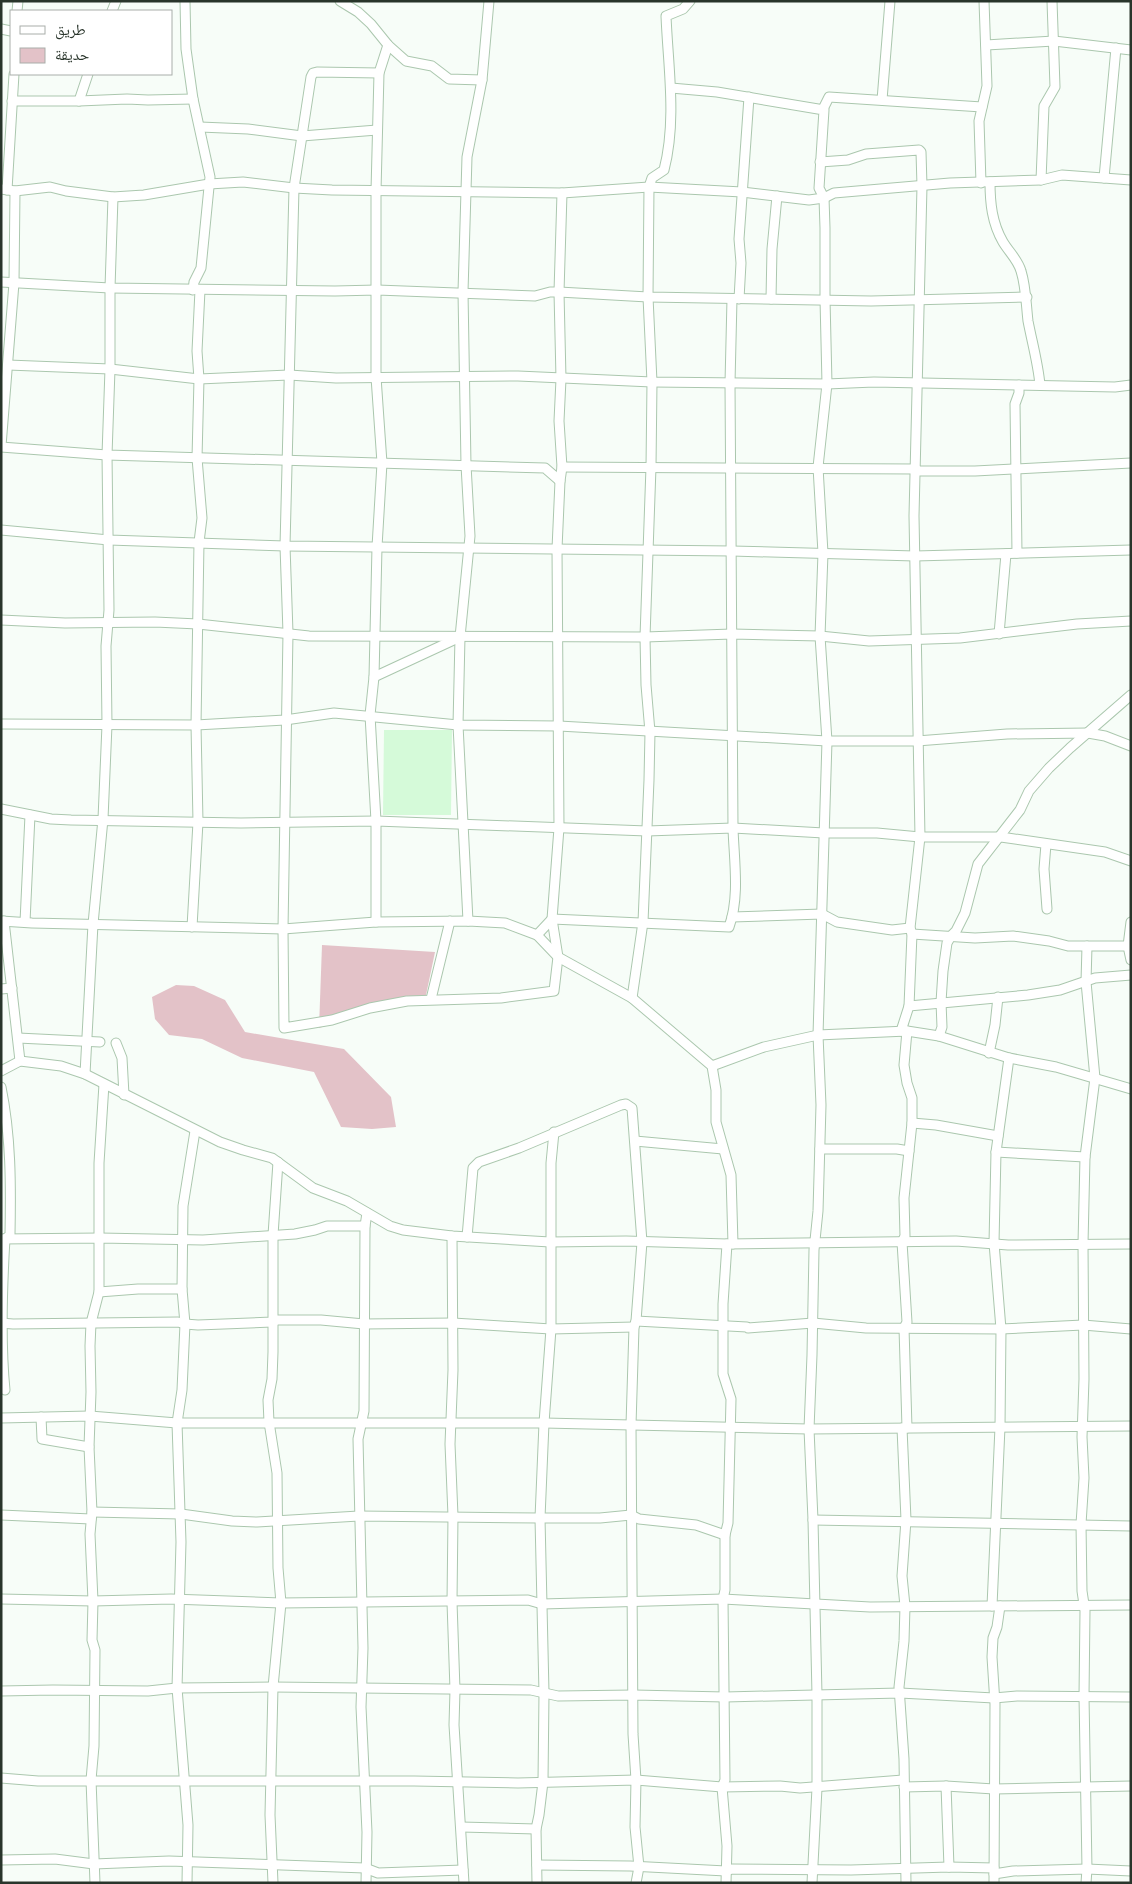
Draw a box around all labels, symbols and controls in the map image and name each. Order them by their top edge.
legend [10,10,172,75]
text: طريق [55,19,86,40]
text: حديقة [55,44,90,64]

